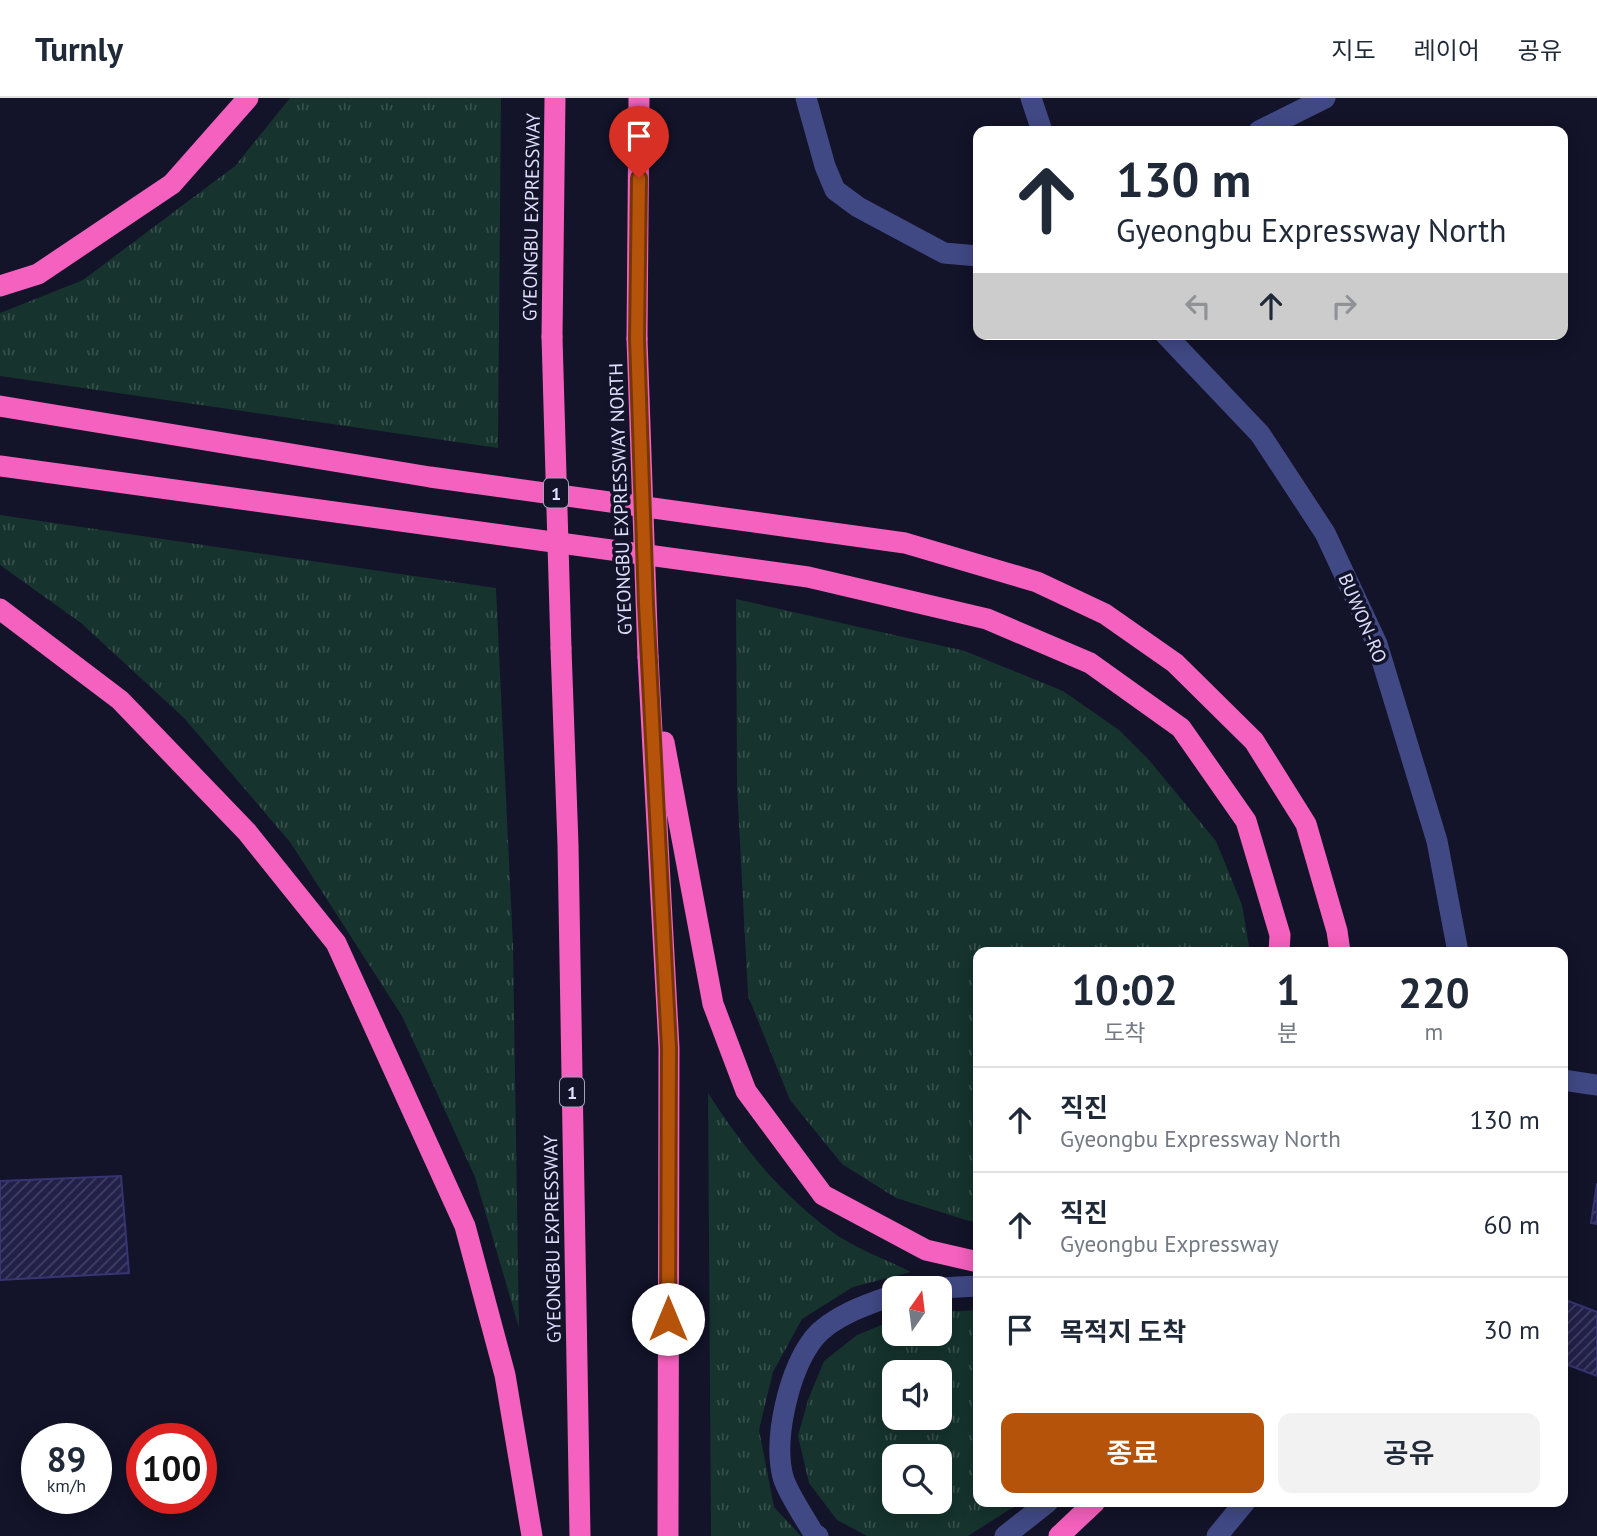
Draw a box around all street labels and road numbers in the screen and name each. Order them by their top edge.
street label: GYEONGBU EXPRESSWAY [517,112,545,321]
street label: GYEONGBU EXPRESSWAY NORTH [603,363,637,635]
road number: 1 [544,478,568,508]
street label: BUWON-RO [1333,570,1393,666]
road number: 1 [560,1077,584,1107]
street label: GYEONGBU EXPRESSWAY [538,1134,566,1343]

